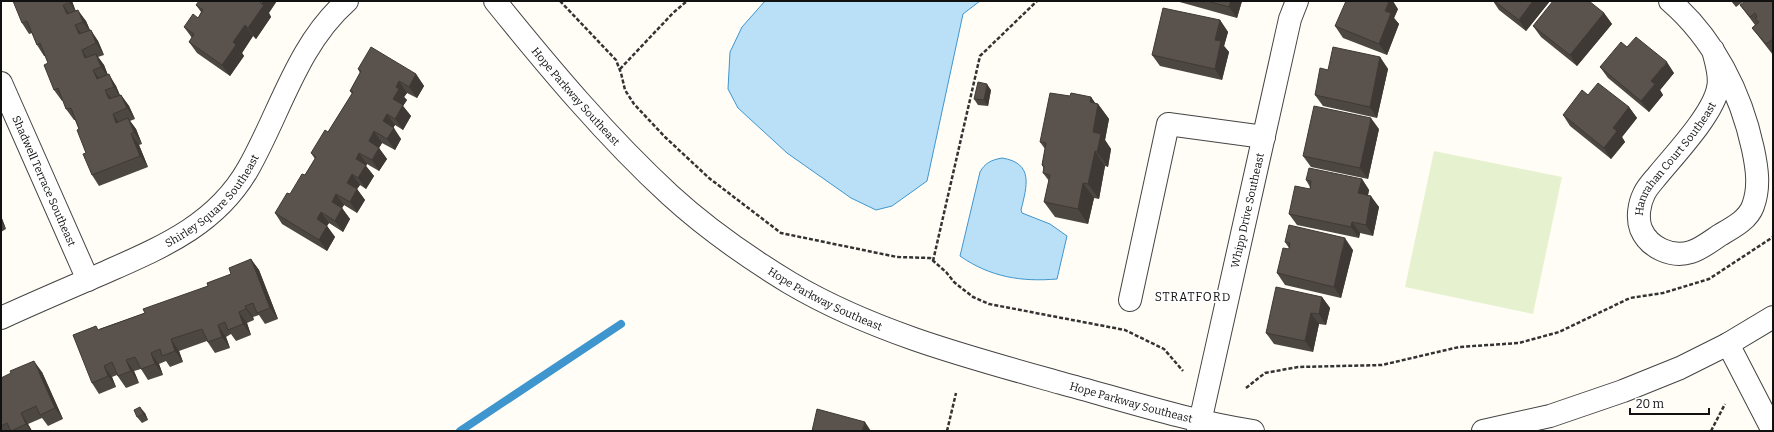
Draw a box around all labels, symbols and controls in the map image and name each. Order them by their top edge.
street label: Hope Parkway Southeast [529,45,623,148]
street label: Hanrahan Court Southeast [1632,100,1719,216]
street label: Shadwell Terrace Southeast [10,114,79,248]
street label: Shirley Square Southeast [163,152,261,250]
street label: Whipp Drive Southeast [1228,152,1266,269]
street label: Hope Parkway Southeast [766,264,884,333]
district label: STRATFORD [1155,290,1231,304]
street label: Hope Parkway Southeast [1068,379,1194,425]
scale bar [1630,390,1709,416]
text: 20 m [1636,397,1665,411]

